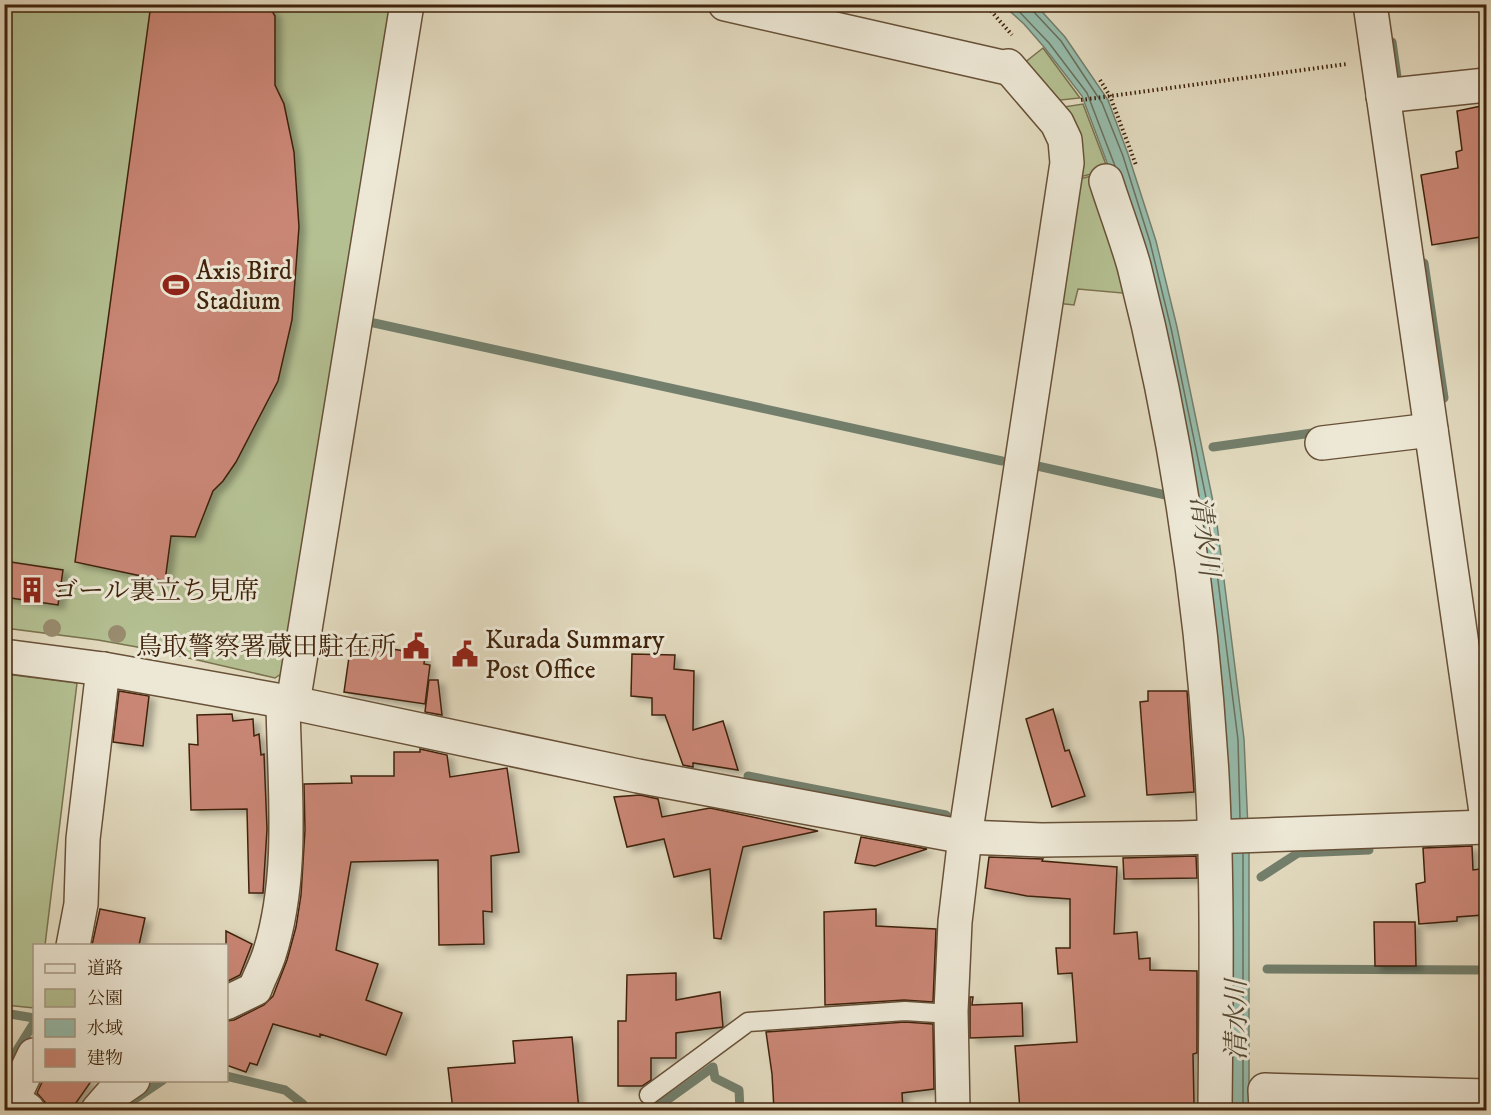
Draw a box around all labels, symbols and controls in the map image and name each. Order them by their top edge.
place label: Axis Bird Stadium [196,255,292,318]
sports icon: Axis Bird Stadium [161,270,191,300]
water label: 清水川 [1182,494,1226,581]
building icon: ゴール裏立ち見席 [17,575,47,605]
place label: ゴール裏立ち見席 [52,575,259,608]
place label: Kurada Summary Post Office [485,624,665,687]
place label: 鳥取警察署蔵田駐在所 [136,631,396,664]
public building icon: 鳥取警察署蔵田駐在所 [401,631,431,661]
public building icon: Kurada Summary Post Office [450,639,480,669]
legend [33,944,228,1082]
text: 道路 [87,958,123,980]
water label: 清水川 [1220,977,1254,1061]
text: 公園 [87,988,123,1010]
text: 水域 [87,1018,123,1040]
text: 建物 [87,1048,123,1070]

